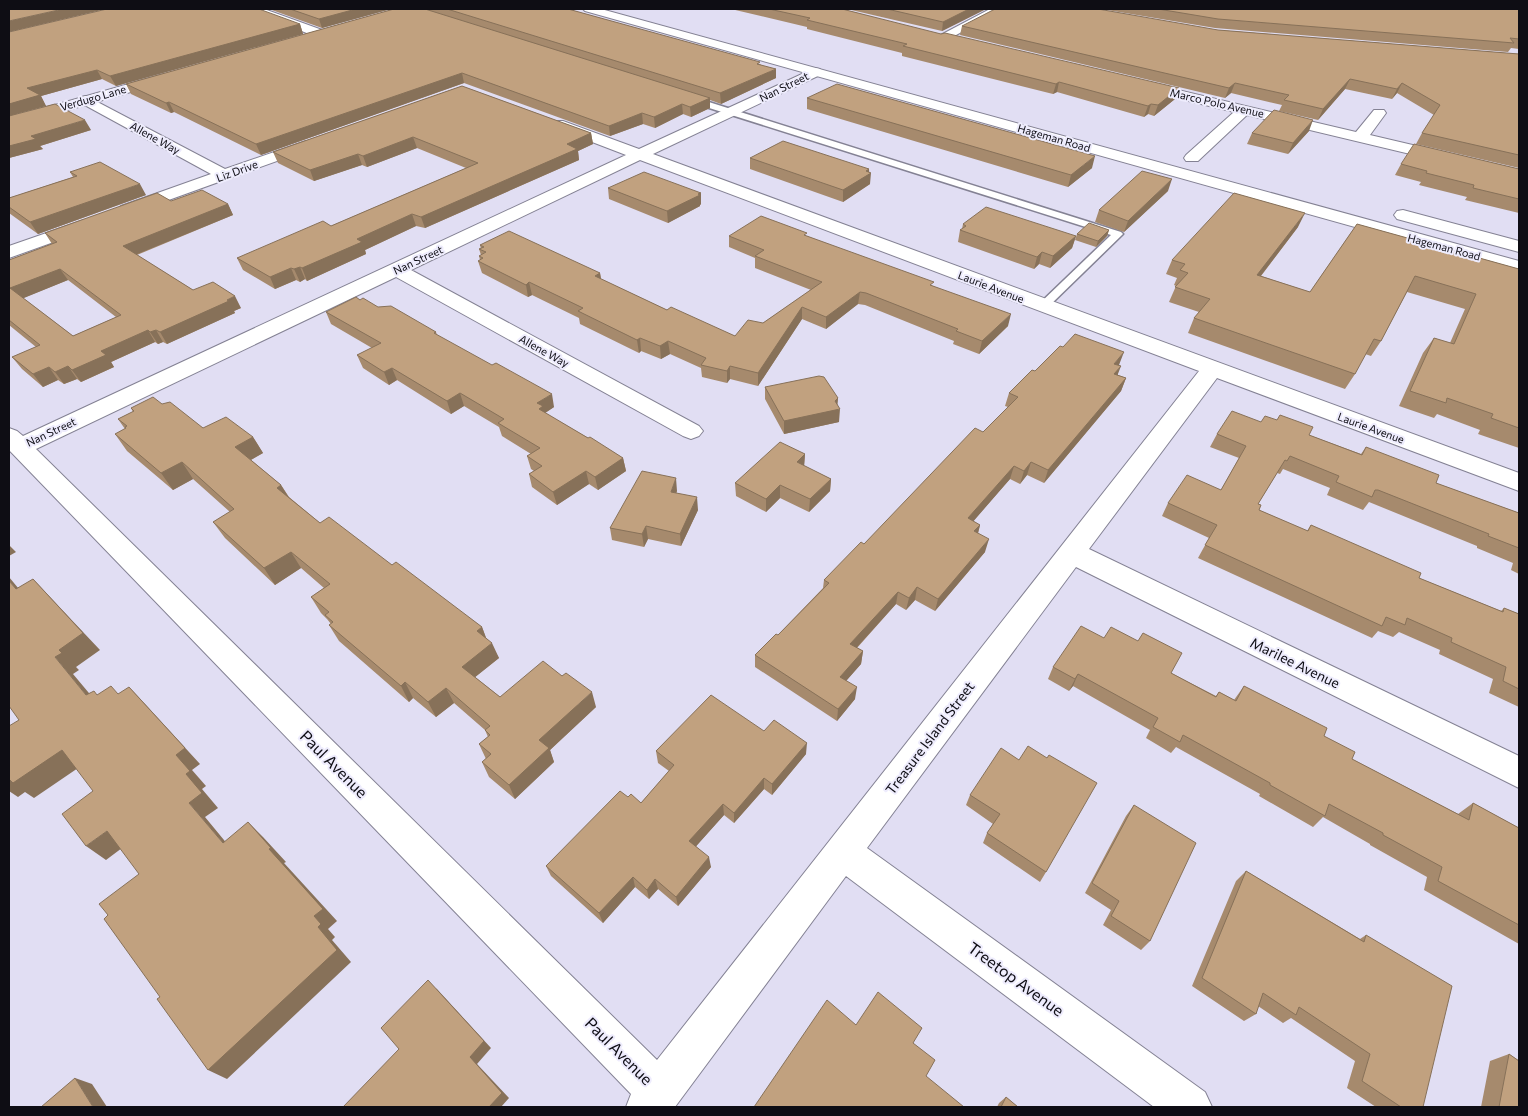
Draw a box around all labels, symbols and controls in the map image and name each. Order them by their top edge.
street label: Nan Street [757,69,811,104]
street label: Verdugo Lane [58,82,128,113]
street label: Marco Polo Avenue [1169,85,1265,120]
street label: Allene Way [128,119,183,157]
street label: Hageman Road [1016,121,1092,154]
street label: Liz Drive [214,157,260,184]
street label: Hageman Road [1406,231,1482,263]
street label: Nan Street [391,242,445,277]
street label: Laurie Avenue [956,268,1026,305]
street label: Allene Way [517,332,572,370]
street label: Laurie Avenue [1336,409,1406,446]
street label: Nan Street [24,414,78,449]
street label: Marilee Avenue [1248,634,1343,692]
street label: Treasure Island Street [882,678,978,798]
street label: Paul Avenue [297,726,372,801]
street label: Treetop Avenue [965,938,1068,1020]
street label: Paul Avenue [582,1013,657,1088]

